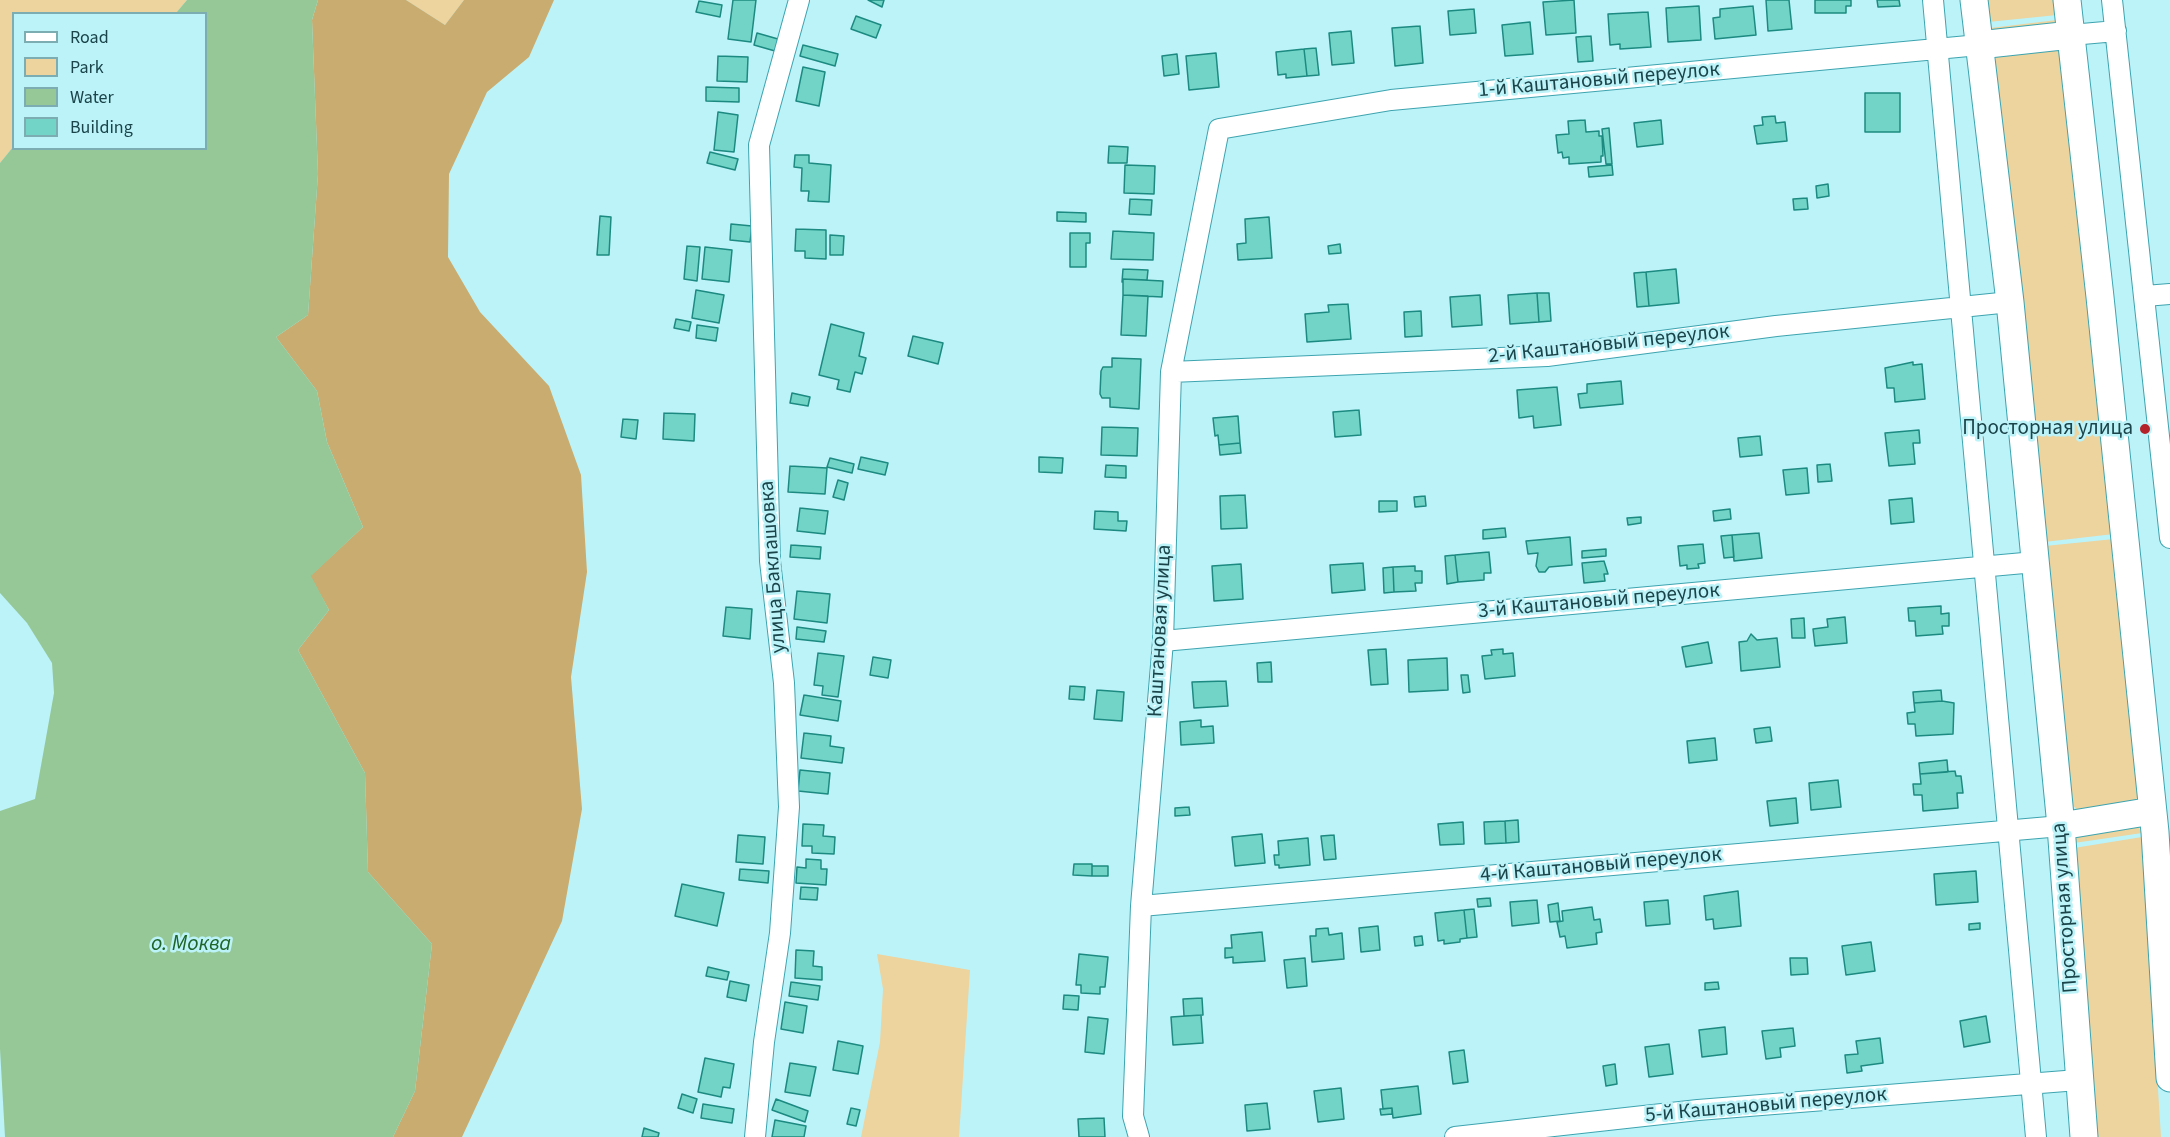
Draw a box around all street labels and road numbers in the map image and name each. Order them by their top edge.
street label: 1-й Каштановый переулок [1477,58,1721,104]
street label: 2-й Каштановый переулок [1487,320,1731,370]
street label: улица Баклашовка [755,480,793,654]
street label: Каштановая улица [1144,544,1178,718]
street label: 3-й Каштановый переулок [1477,579,1721,625]
street label: Просторная улица [2047,822,2085,994]
street label: 4-й Каштановый переулок [1479,843,1723,889]
street label: 5-й Каштановый переулок [1644,1083,1888,1129]

